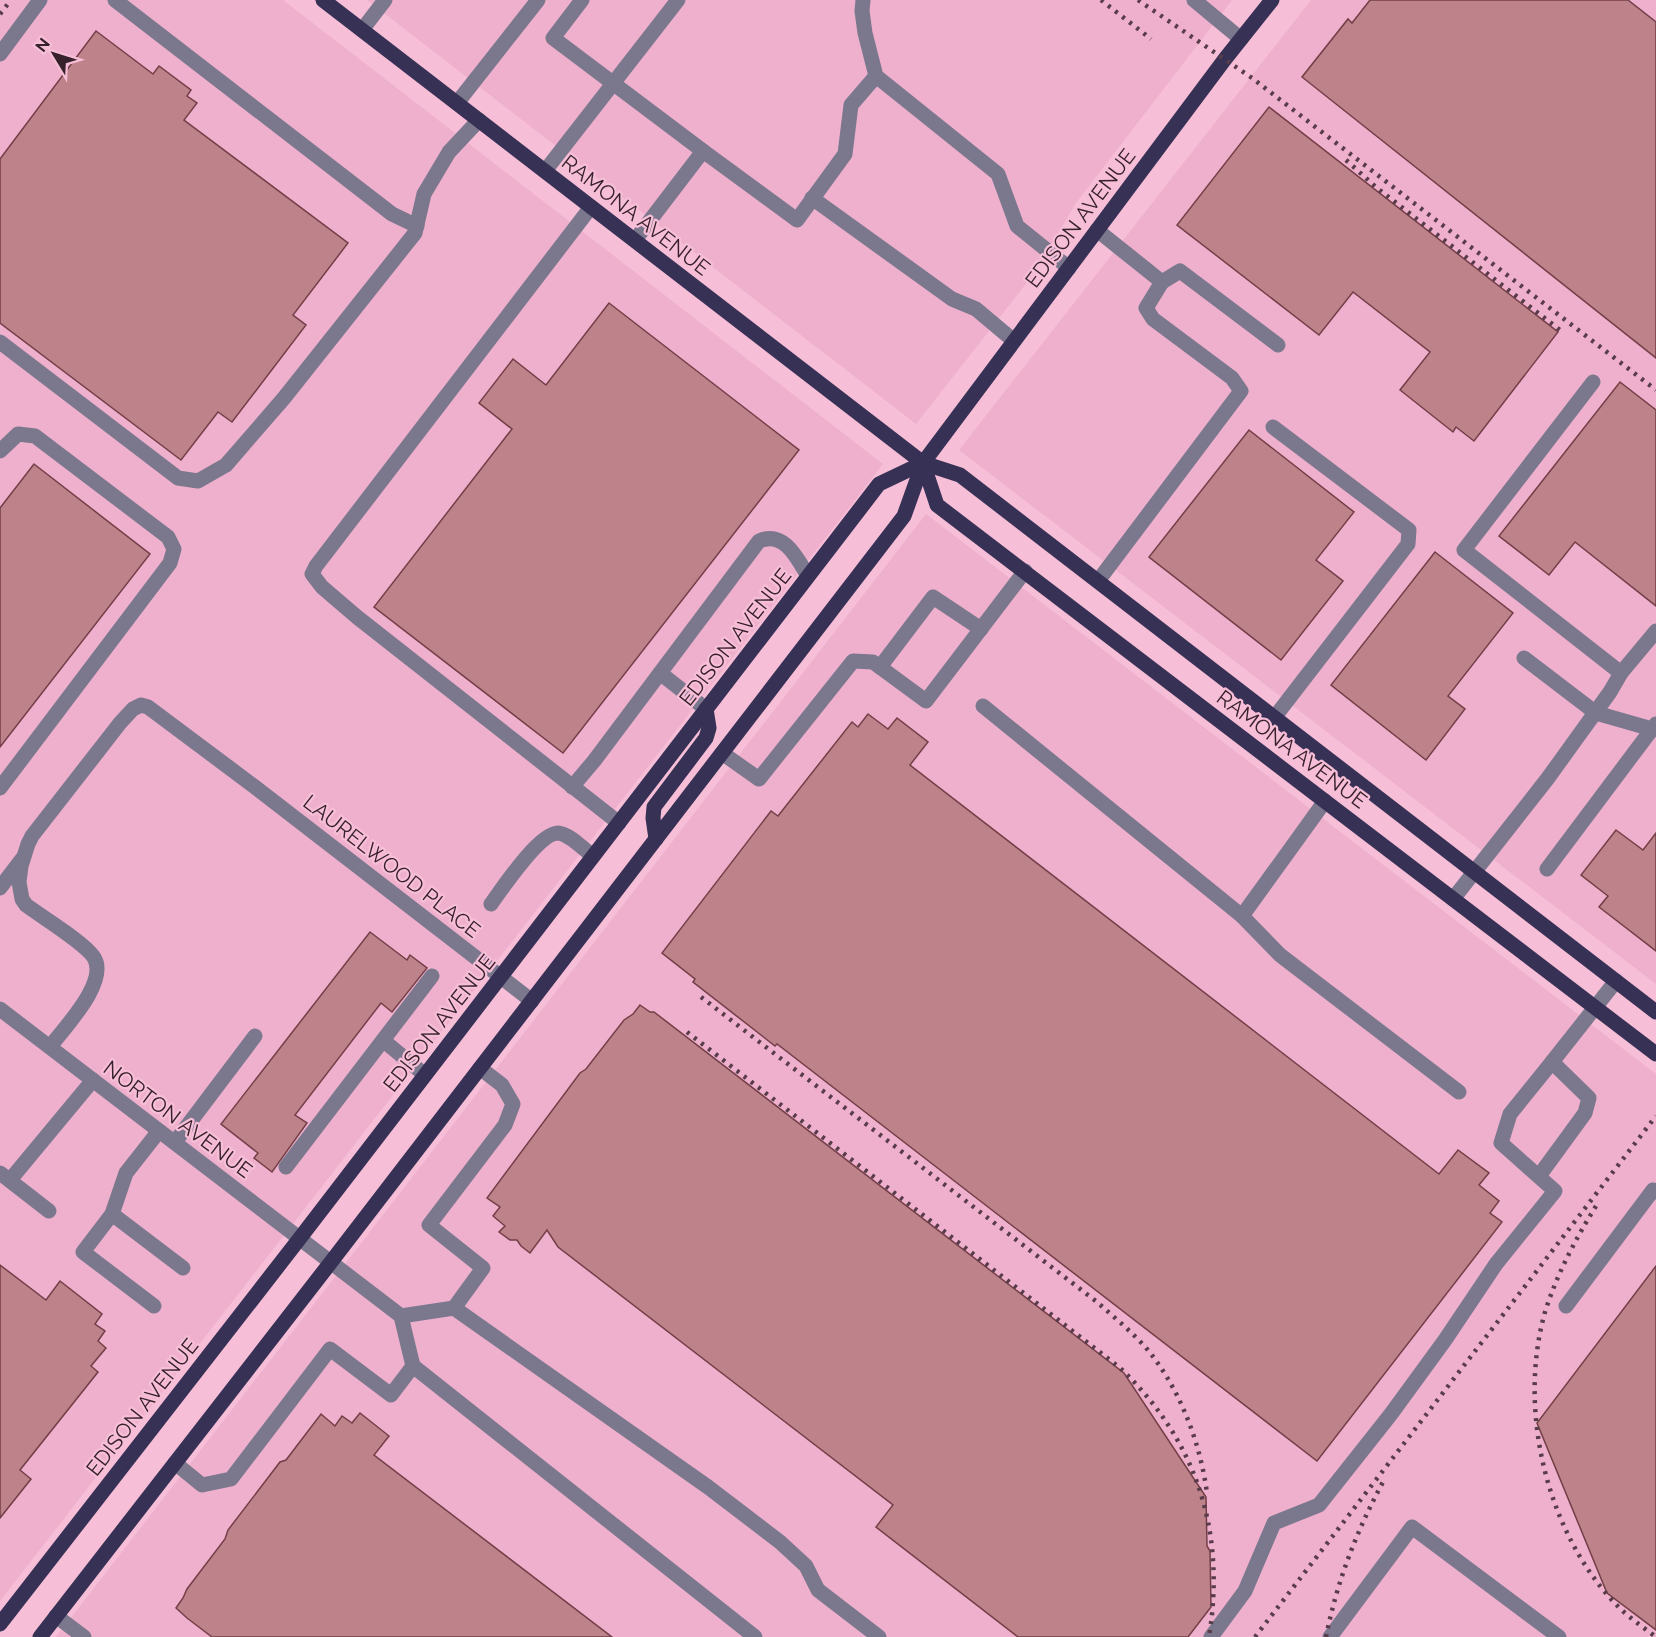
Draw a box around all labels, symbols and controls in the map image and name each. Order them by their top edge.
north arrow [24,24,84,84]
text: N [31,34,54,56]
street label: EDISON AVENUE [1020,144,1140,292]
street label: RAMONA AVENUE [557,149,715,281]
street label: EDISON AVENUE [674,563,796,711]
street label: RAMONA AVENUE [1212,684,1372,814]
street label: LAURELWOOD PLACE [299,789,485,943]
street label: EDISON AVENUE [378,949,500,1097]
street label: NORTON AVENUE [99,1055,257,1183]
street label: EDISON AVENUE [81,1333,203,1481]

